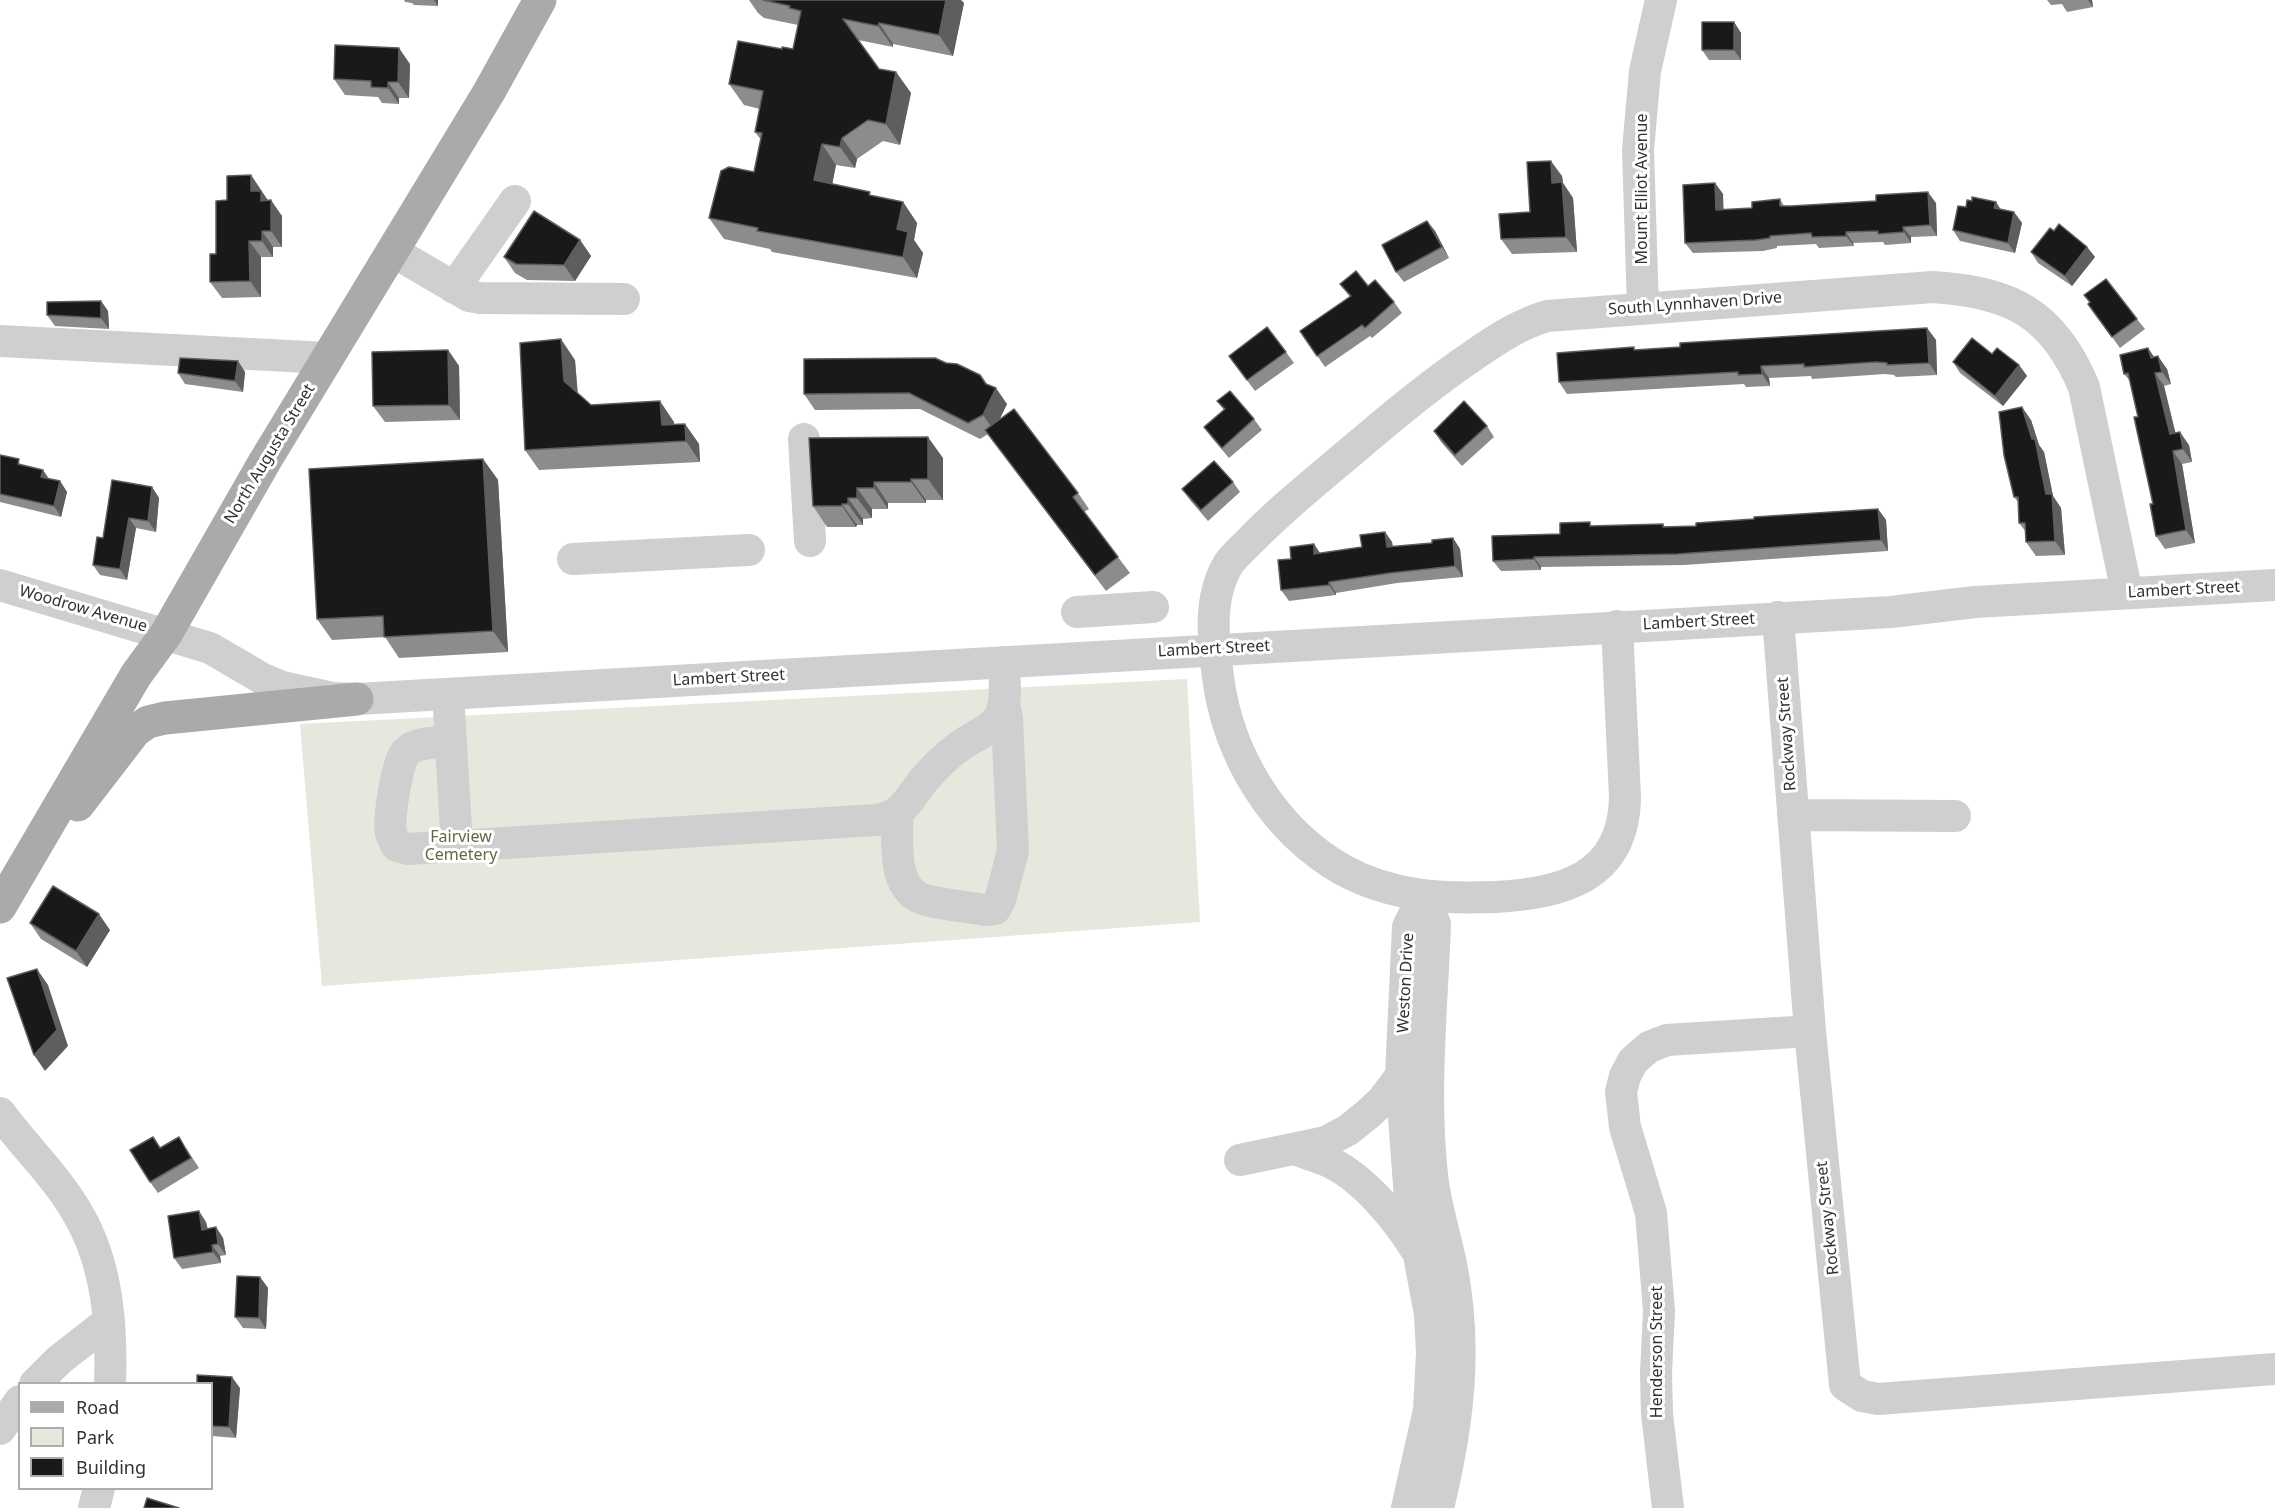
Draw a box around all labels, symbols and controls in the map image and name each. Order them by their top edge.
street label: Mount Elliot Avenue [1632,114,1652,264]
street label: South Lynnhaven Drive [1607,288,1783,320]
street label: North Augusta Street [221,381,319,527]
street label: Lambert Street [2127,577,2241,603]
street label: Woodrow Avenue [17,582,149,636]
street label: Lambert Street [1642,609,1756,635]
street label: Lambert Street [1157,636,1271,662]
street label: Lambert Street [672,665,786,691]
street label: Rockway Street [1773,676,1801,792]
park label: Fairview Cemetery [425,827,497,865]
street label: Weston Drive [1394,932,1418,1034]
street label: Rockway Street [1812,1160,1844,1276]
street label: Henderson Street [1647,1286,1667,1418]
legend [18,1382,213,1490]
text: Road [76,1395,119,1419]
text: Park [76,1425,114,1449]
text: Building [76,1455,146,1479]

